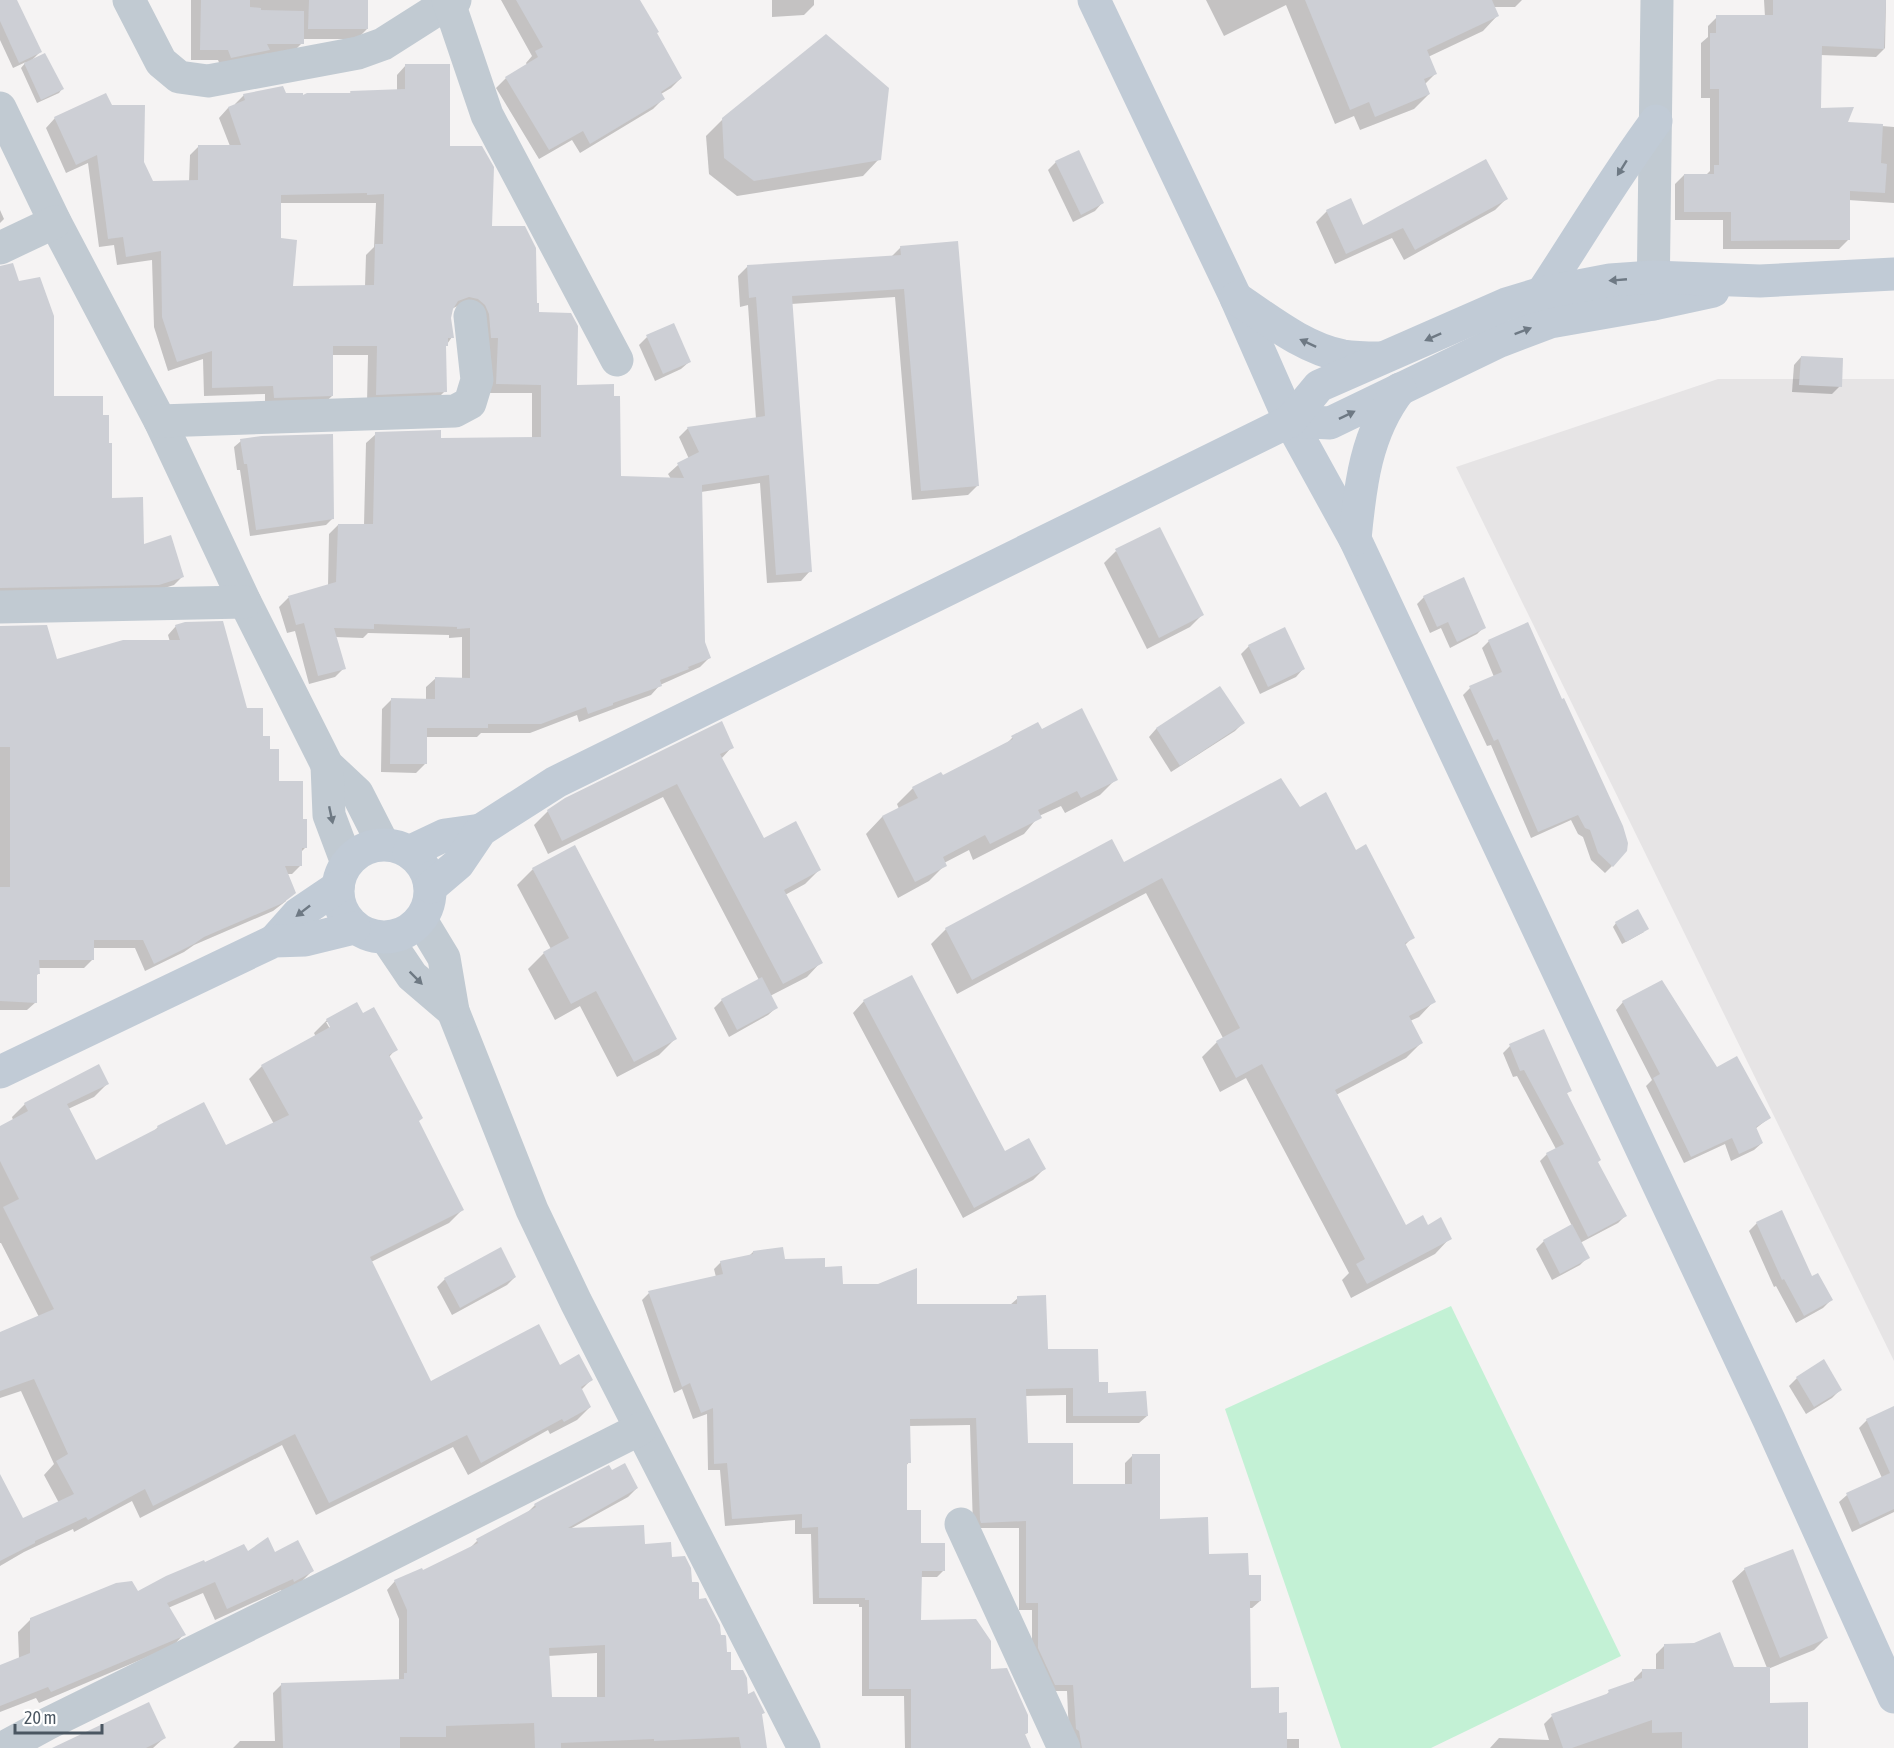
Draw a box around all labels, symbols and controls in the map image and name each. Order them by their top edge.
one-way arrow [1616,160,1627,176]
one-way arrow [1608,275,1627,285]
one-way arrow [1514,326,1532,336]
one-way arrow [1423,332,1441,342]
one-way arrow [1298,338,1316,348]
one-way arrow [1338,410,1355,420]
one-way arrow [327,806,336,825]
one-way arrow [296,905,312,917]
one-way arrow [409,971,423,985]
scale bar [15,1697,102,1735]
text: 20 m [24,1707,56,1728]

